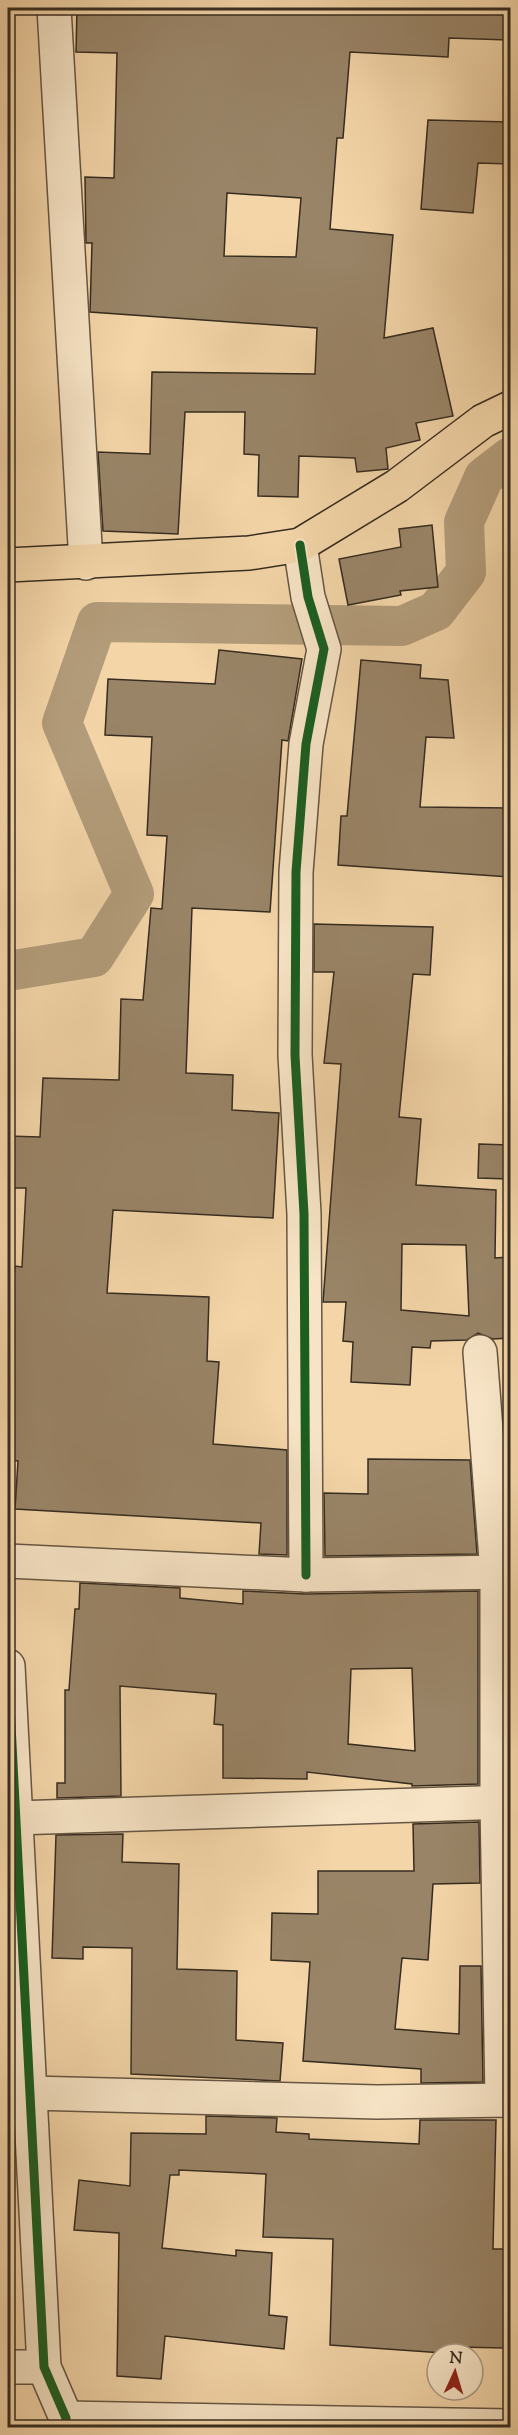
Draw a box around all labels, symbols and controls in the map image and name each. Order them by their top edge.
north arrow [425,2342,485,2402]
text: N [449,2348,463,2371]

